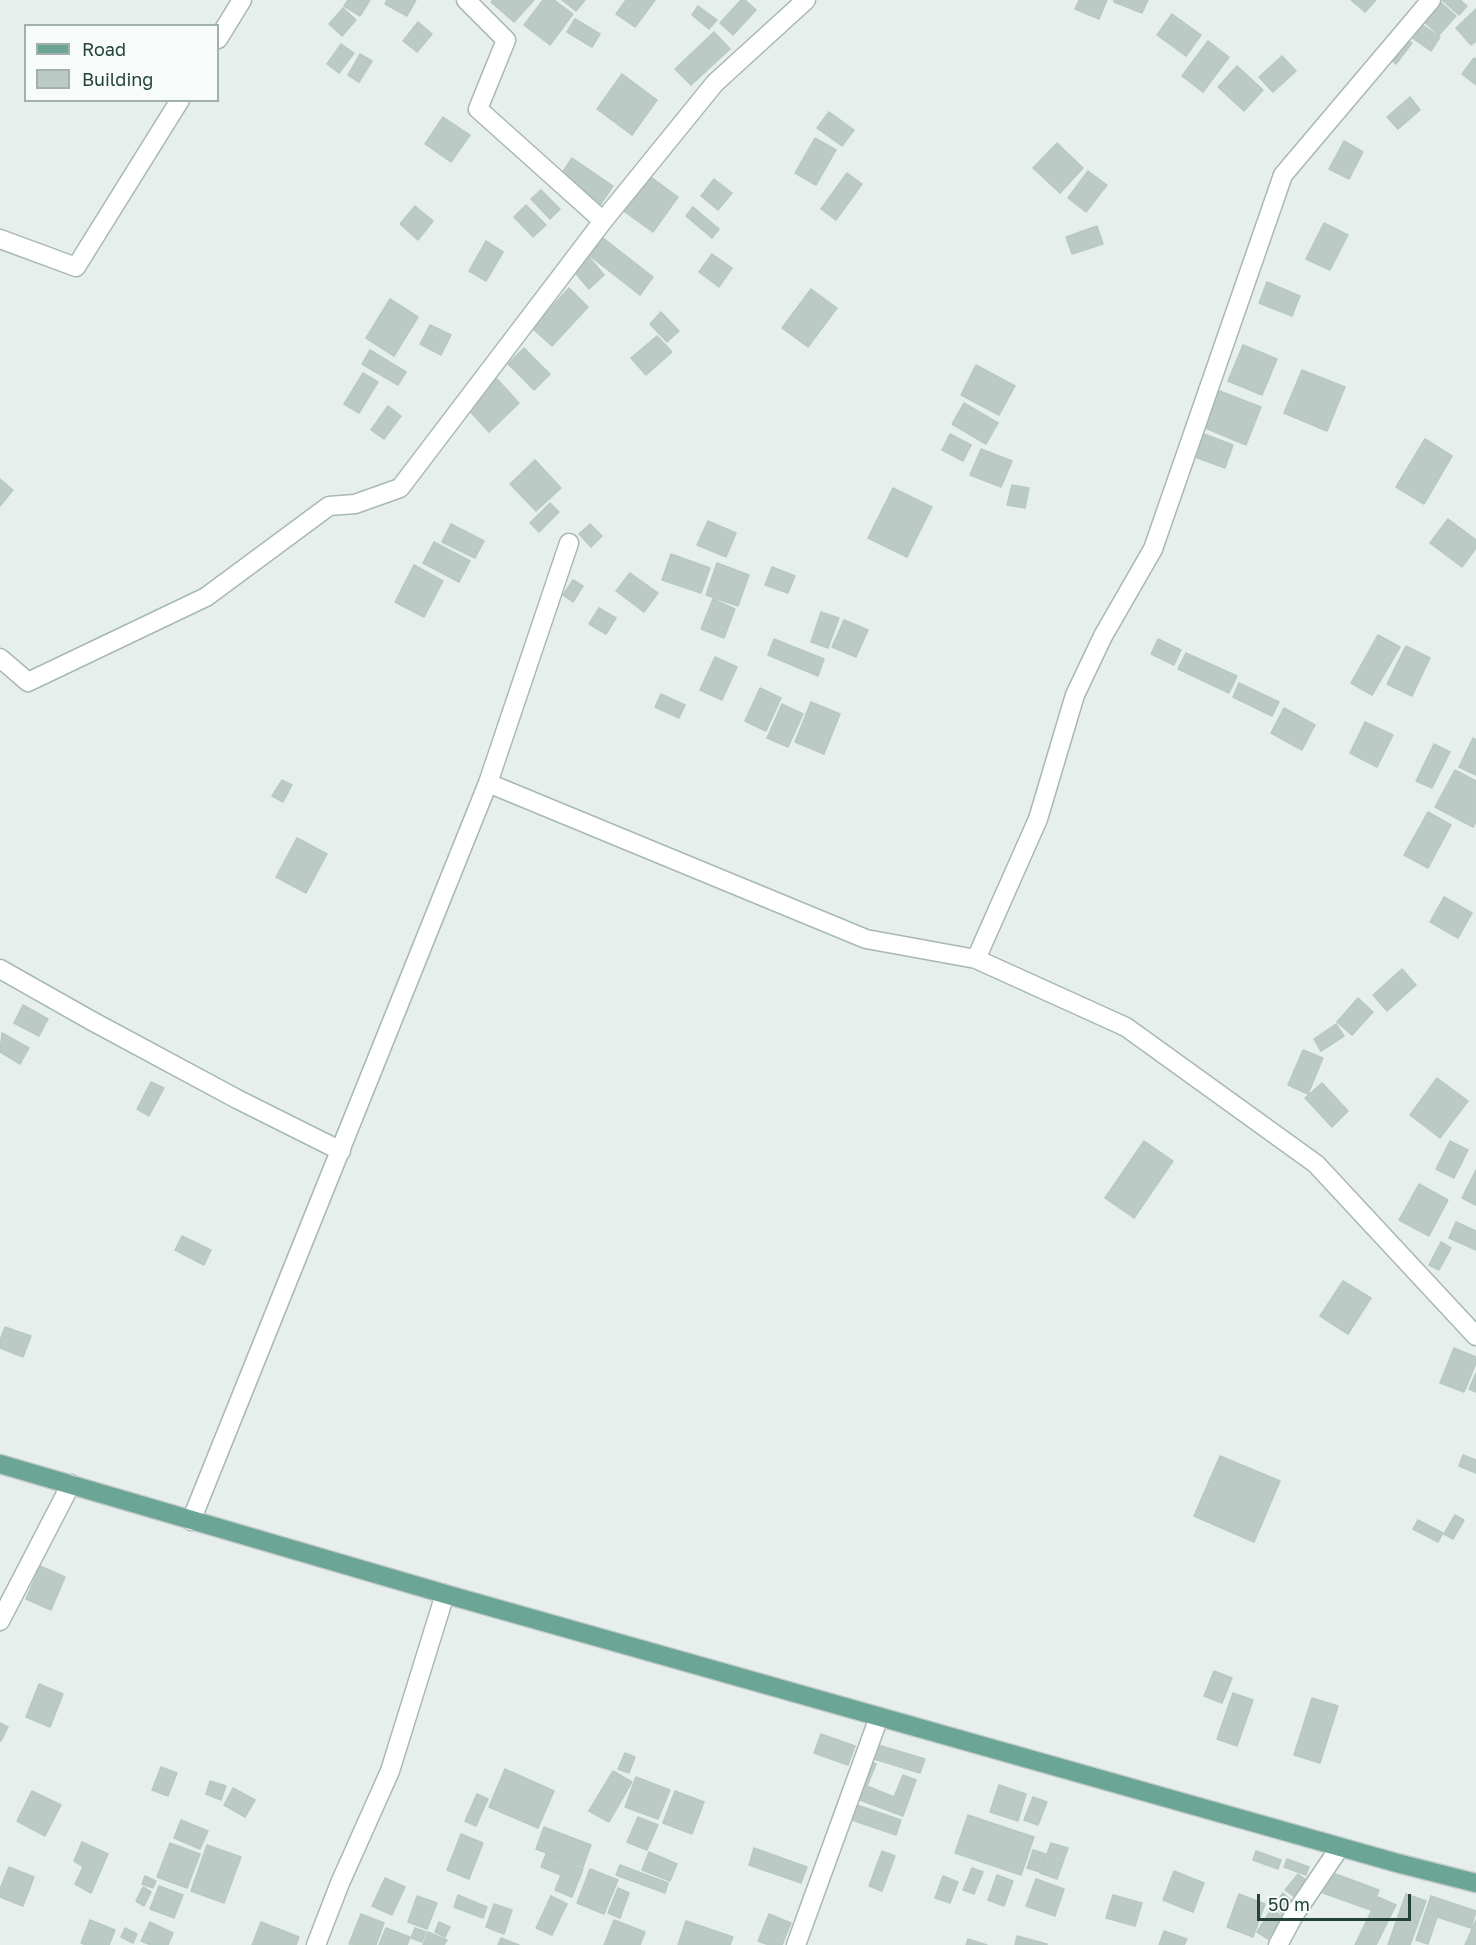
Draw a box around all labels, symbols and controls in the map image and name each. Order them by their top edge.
legend [24,24,219,102]
text: Road [82,38,126,60]
text: Building [82,68,153,90]
scale bar [1260,1882,1414,1920]
text: 50 m [1268,1893,1310,1915]

